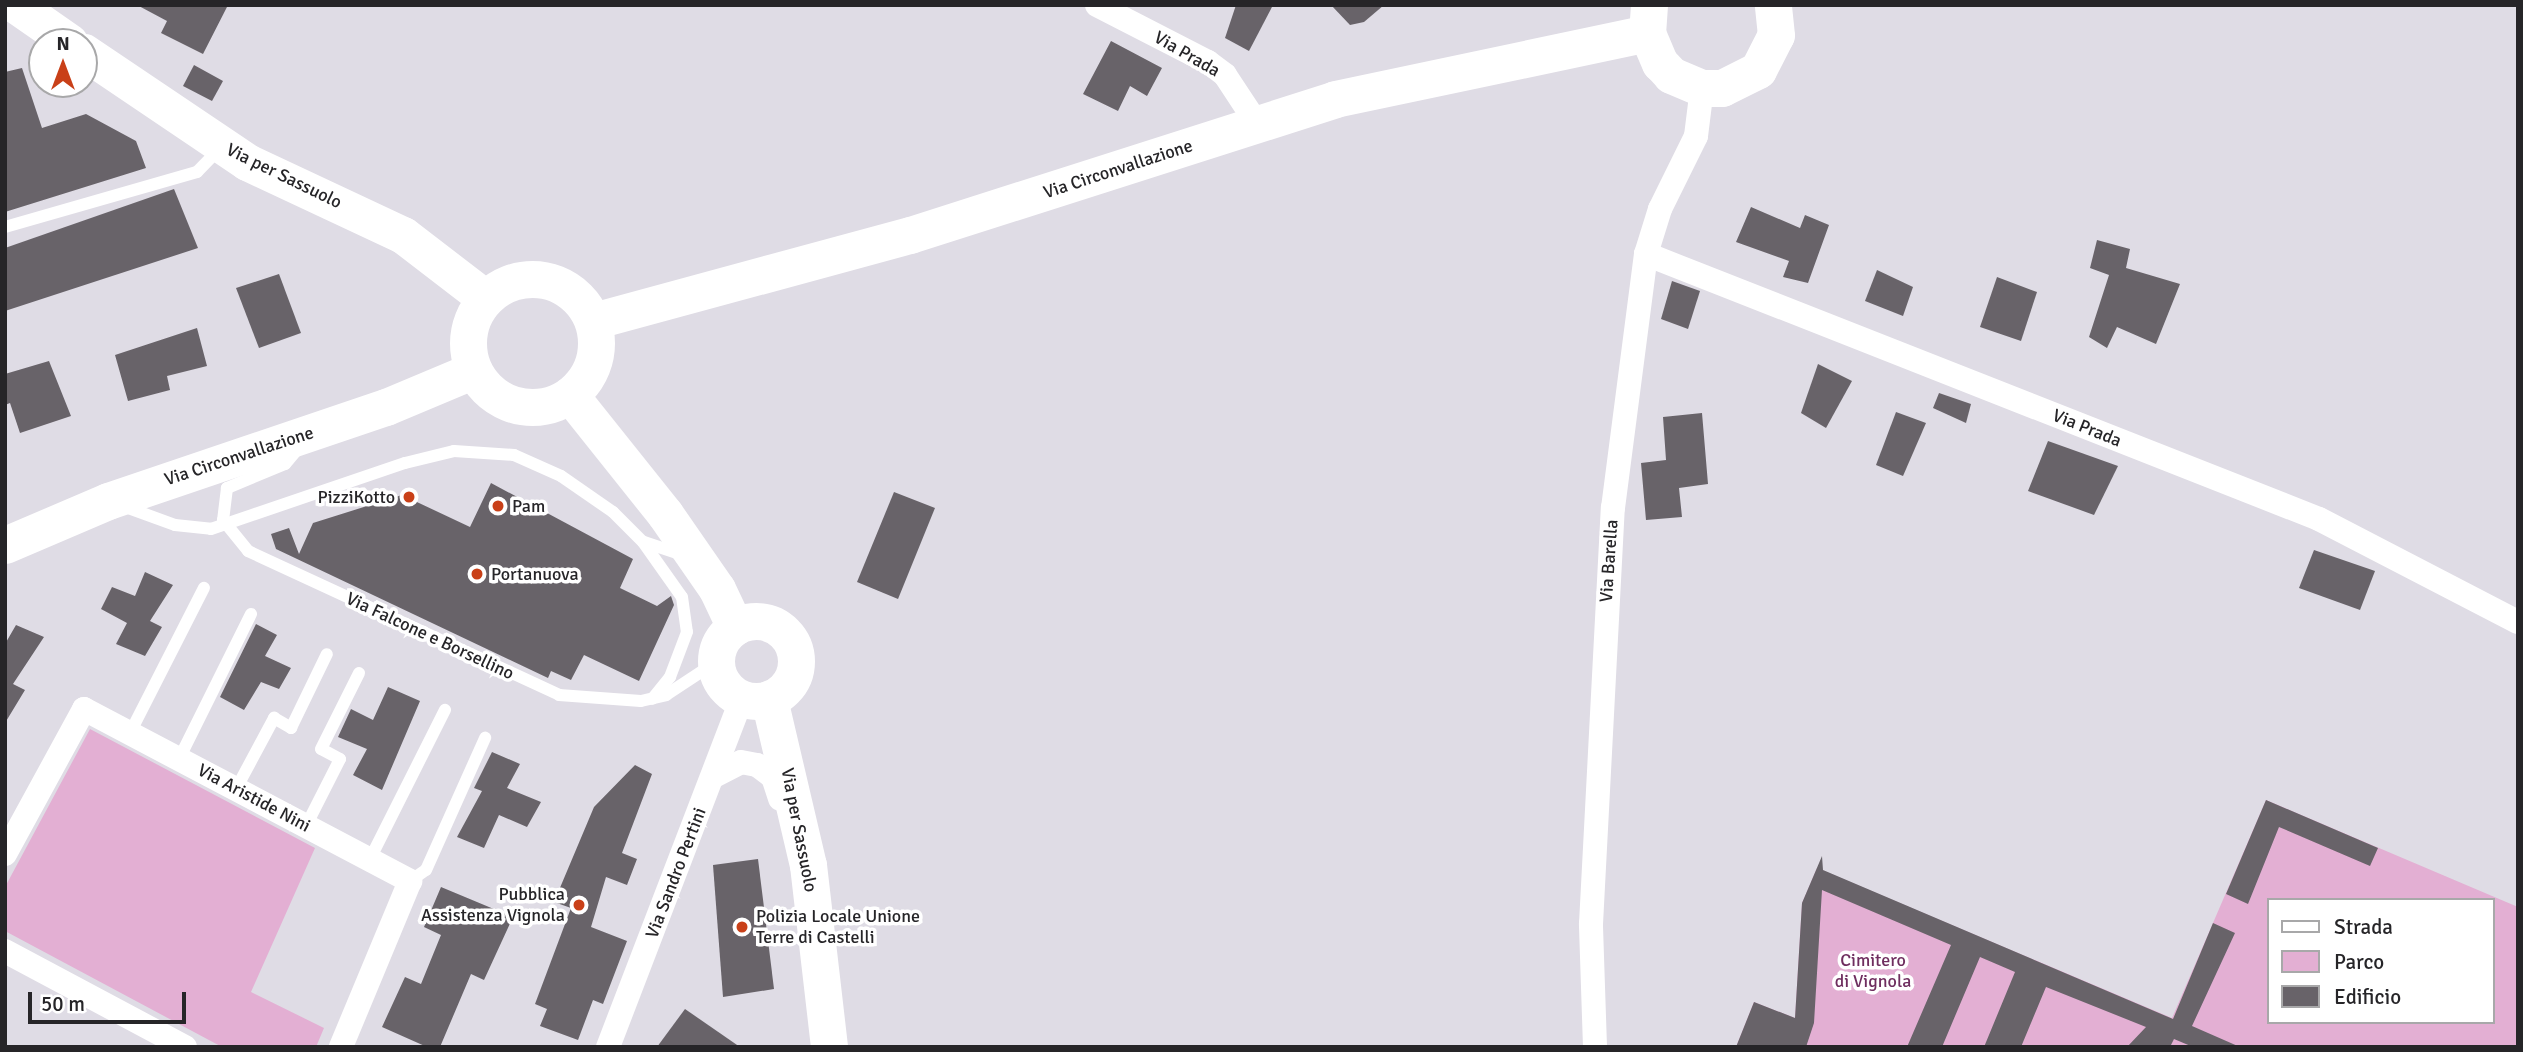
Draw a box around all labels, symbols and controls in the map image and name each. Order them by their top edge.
street label: Via Prada [1150,27,1224,81]
north arrow [28,28,98,98]
text: N [56,32,70,56]
street label: Via Circonvallazione [1041,135,1195,203]
street label: Via per Sassuolo [223,139,345,213]
street label: Via Prada [2049,404,2125,452]
street label: Via Circonvallazione [162,422,316,490]
place label: PizziKotto [318,486,395,508]
marker: PizziKotto [401,489,417,505]
place label: Pam [512,495,545,517]
marker: Pam [490,498,506,514]
street label: Via Barella [1595,519,1623,603]
place label: Portanuova [491,563,579,585]
marker: Portanuova [469,566,485,582]
street label: Via Falcone e Borsellino [343,588,517,684]
street label: Via Aristide Nini [194,759,314,837]
street label: Via per Sassuolo [776,766,822,894]
street label: Via Sandro Pertini [641,805,711,941]
place label: Pubblica Assistenza Vignola [421,884,565,926]
marker: Pubblica Assistenza Vignola [571,897,587,913]
legend [2268,898,2495,1024]
place label: Polizia Locale Unione Terre di Castelli [756,906,920,948]
text: Strada [2334,914,2393,940]
marker: Polizia Locale Unione Terre di Castelli [734,919,750,935]
text: Parco [2334,949,2384,975]
park label: Cimitero di Vignola [1835,950,1911,992]
scale bar [32,978,189,1022]
text: Edificio [2334,984,2401,1010]
text: 50 m [41,991,85,1017]

